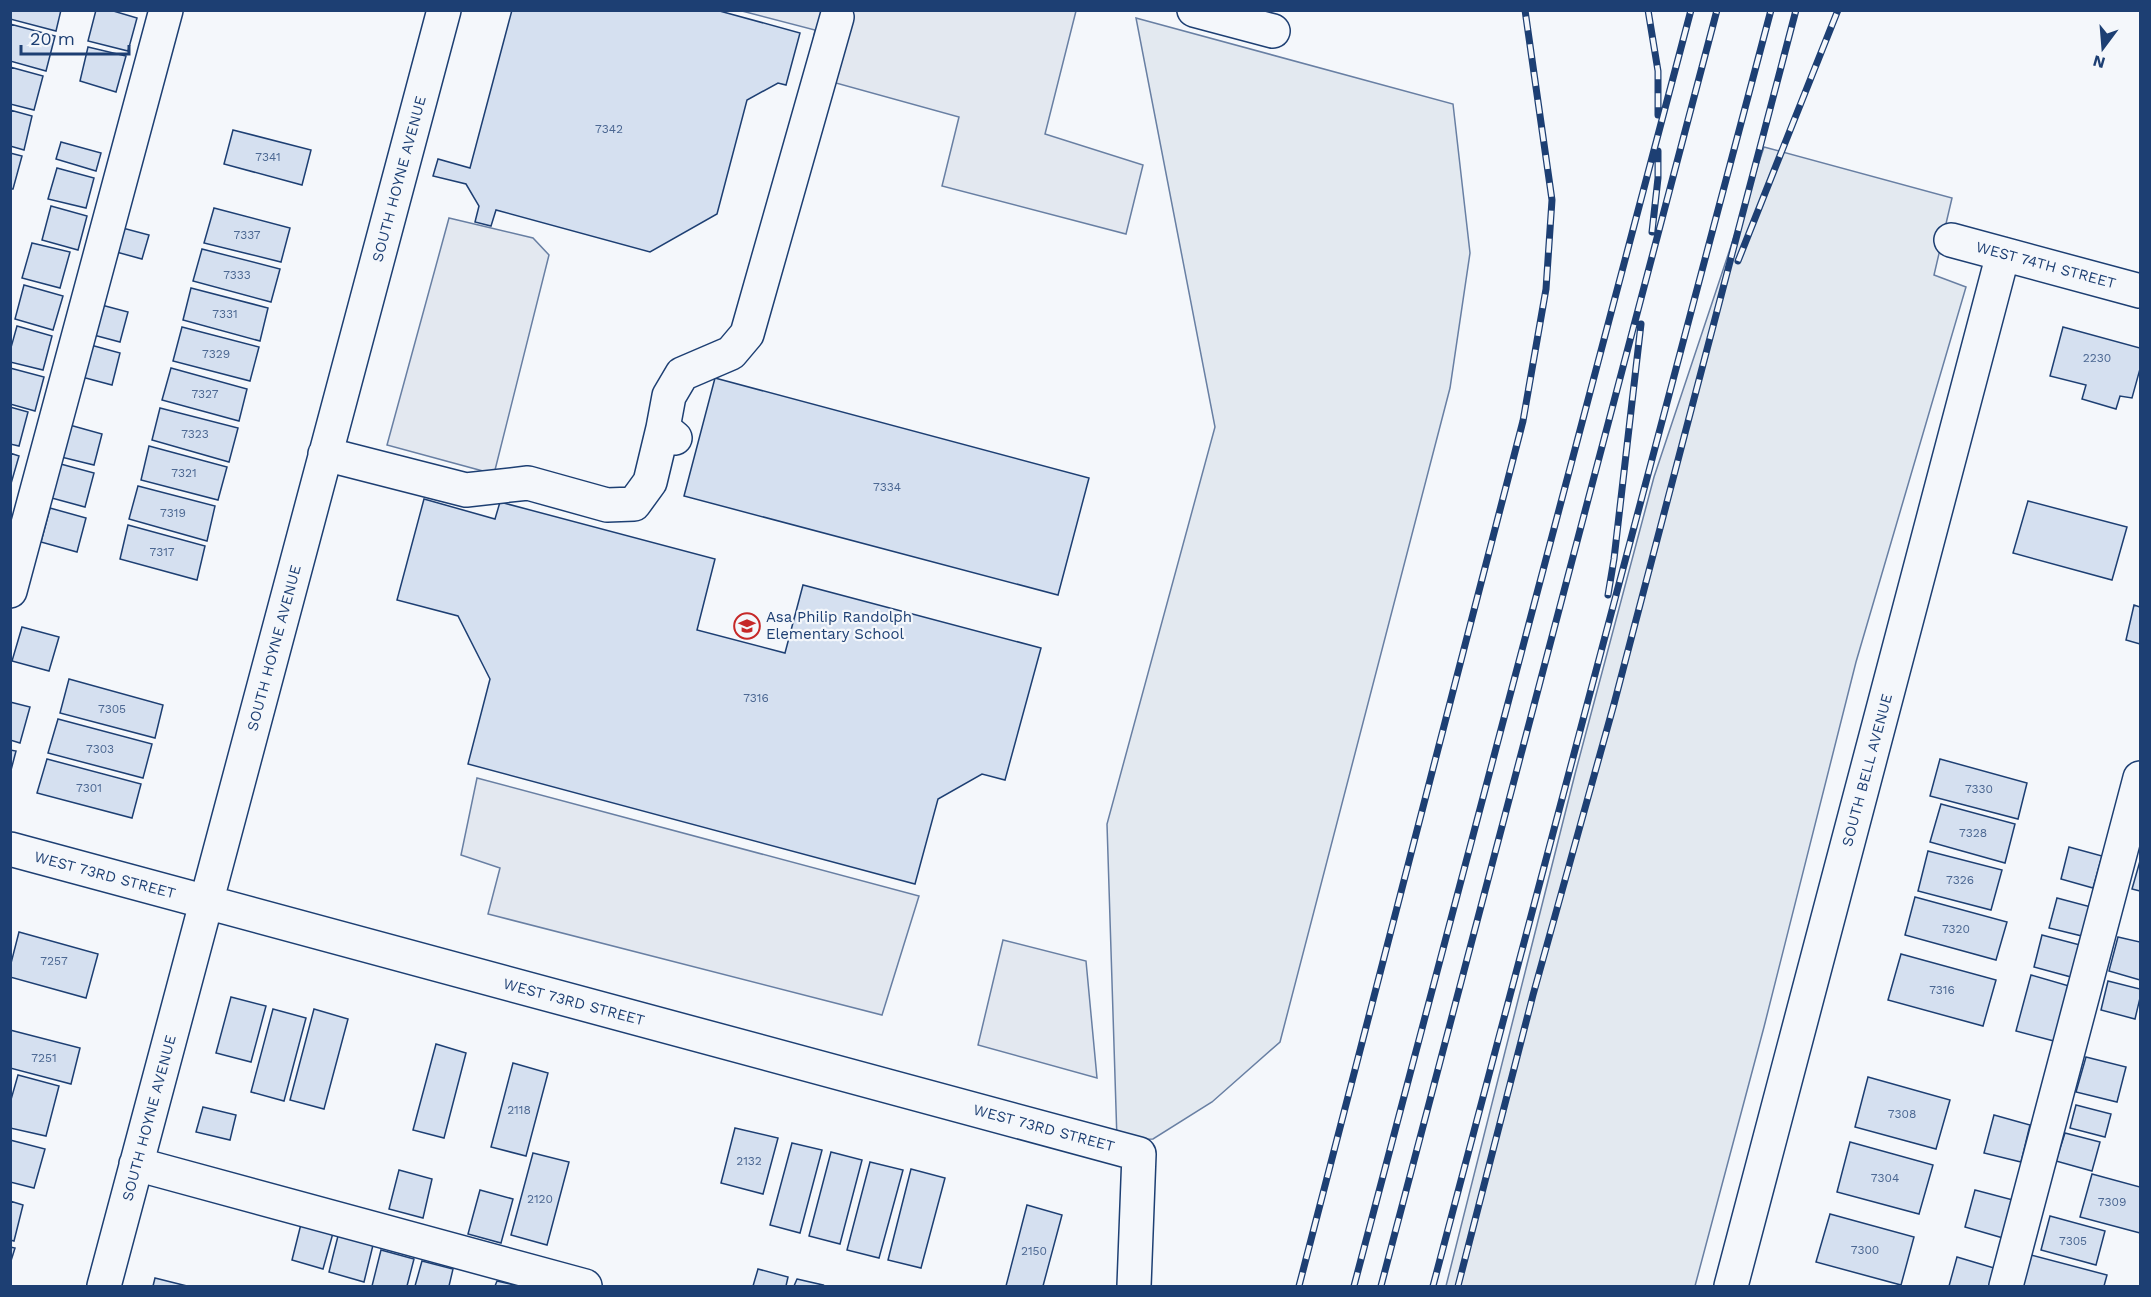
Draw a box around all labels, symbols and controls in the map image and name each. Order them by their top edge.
scale bar [21,18,129,56]
north arrow [2073,18,2133,78]
text: 20 m [30,28,75,49]
text: N [2091,51,2107,73]
street label: SOUTH HOYNE AVENUE [368,94,430,264]
house number: 7342 [595,122,623,136]
house number: 7341 [255,150,281,164]
house number: 7337 [234,228,261,242]
street label: WEST 74TH STREET [1974,238,2118,292]
house number: 7333 [223,268,251,282]
house number: 7331 [212,307,238,321]
house number: 7329 [202,347,230,361]
house number: 2230 [2083,351,2111,365]
house number: 7327 [191,387,219,401]
house number: 7323 [181,427,209,441]
house number: 7321 [171,466,197,480]
house number: 7334 [873,480,901,494]
house number: 7319 [160,506,186,520]
house number: 7317 [149,545,175,559]
street label: SOUTH HOYNE AVENUE [243,563,305,733]
place label: Asa Philip Randolph Elementary School [766,608,912,643]
school or university icon: Asa Philip Randolph Elementary School [732,611,762,641]
house number: 7316 [743,691,769,705]
street label: SOUTH BELL AVENUE [1838,692,1896,848]
house number: 7305 [98,702,126,716]
house number: 7303 [86,742,114,756]
house number: 7301 [76,781,102,795]
house number: 7330 [1965,782,1993,796]
house number: 7328 [1959,826,1987,840]
street label: WEST 73RD STREET [32,847,178,903]
house number: 7326 [1946,873,1974,887]
house number: 7320 [1942,922,1970,936]
house number: 7257 [40,954,68,968]
street label: WEST 73RD STREET [501,974,647,1030]
house number: 7316 [1929,983,1955,997]
street label: SOUTH HOYNE AVENUE [118,1033,180,1203]
house number: 7251 [31,1051,57,1065]
street label: WEST 73RD STREET [971,1100,1117,1156]
house number: 2118 [507,1103,531,1117]
house number: 7308 [1888,1107,1916,1121]
house number: 2132 [736,1154,762,1168]
house number: 7304 [1871,1171,1899,1185]
house number: 2120 [527,1192,553,1206]
house number: 7309 [2098,1195,2126,1209]
house number: 7305 [2059,1234,2087,1248]
house number: 7300 [1851,1243,1879,1257]
house number: 2150 [1021,1244,1047,1258]

